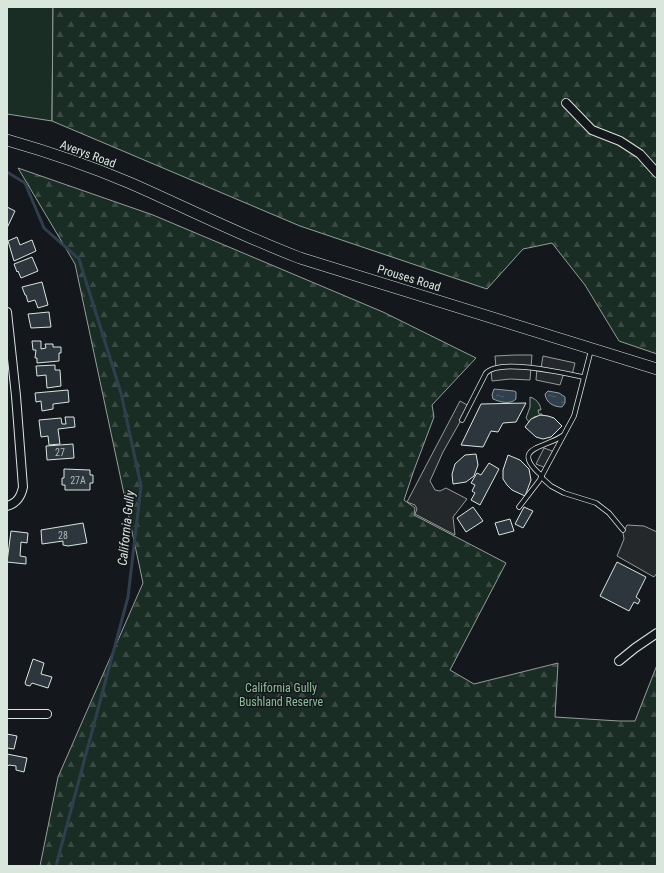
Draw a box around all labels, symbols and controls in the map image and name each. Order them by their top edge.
street label: Averys Road [58,137,118,171]
street label: Prouses Road [376,262,442,294]
house number: 27 [55,447,65,458]
house number: 27A [70,475,86,486]
water label: California Gully [115,489,137,566]
house number: 28 [58,530,68,541]
park label: California Gully Bushland Reserve [239,681,323,709]

